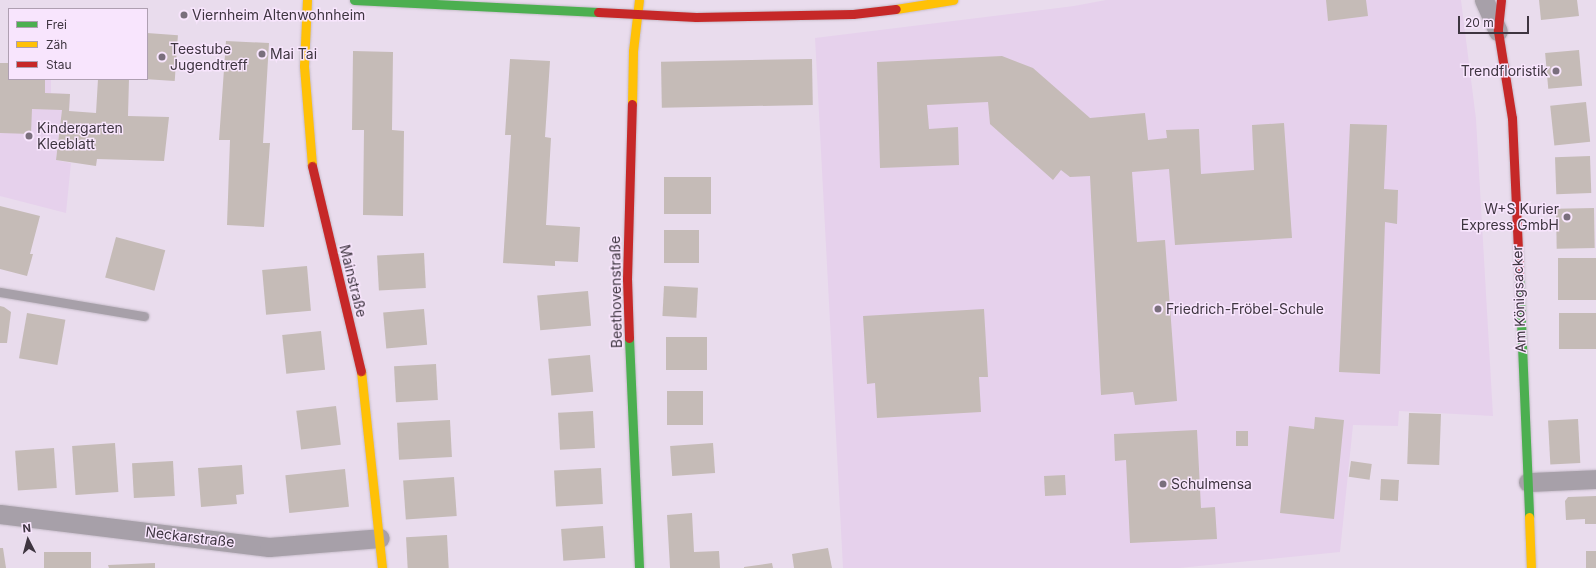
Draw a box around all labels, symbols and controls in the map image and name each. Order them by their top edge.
place label: Viernheim Altenwohnheim [192,7,365,23]
legend [8,8,148,80]
scale bar [1460,8,1531,34]
marker: Viernheim Altenwohnheim [179,10,189,20]
text: 20 m [1465,15,1494,30]
text: Frei [46,17,67,32]
text: Zäh [46,37,67,52]
place label: Teestube Jugendtreff [170,41,248,74]
place label: Mai Tai [270,46,317,62]
marker: Mai Tai [257,49,267,59]
marker: Teestube Jugendtreff [157,52,167,62]
text: Stau [46,57,72,72]
place label: Trendfloristik [1461,63,1548,79]
marker: Trendfloristik [1551,66,1561,76]
place label: Kindergarten Kleeblatt [37,120,123,152]
marker: Kindergarten Kleeblatt [24,131,34,141]
place label: W+S Kurier Express GmbH [1461,201,1559,234]
marker: W+S Kurier Express GmbH [1562,212,1572,222]
street label: Beethovenstraße [607,236,625,348]
street label: Mainstraße [336,243,370,319]
street label: Am Königsacker [1509,245,1529,353]
place label: Friedrich-Fröbel-Schule [1166,301,1324,317]
marker: Friedrich-Fröbel-Schule [1153,304,1163,314]
place label: Schulmensa [1171,476,1252,492]
marker: Schulmensa [1158,479,1168,489]
north arrow [8,520,48,560]
text: N [22,521,32,535]
street label: Neckarstraße [145,523,235,551]

